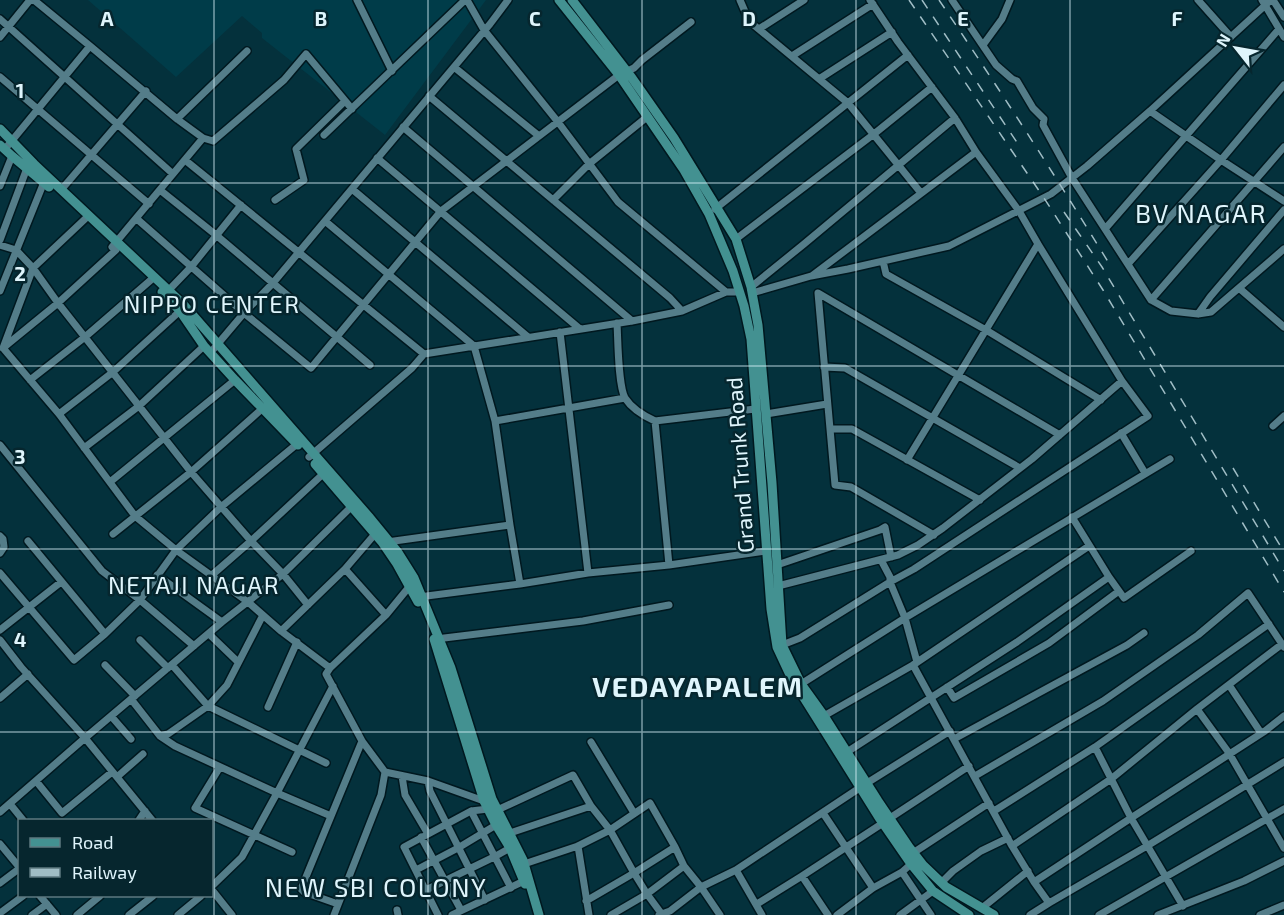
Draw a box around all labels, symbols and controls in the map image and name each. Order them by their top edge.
text: A [100,6,114,30]
text: B [315,6,327,30]
text: C [529,6,541,30]
text: D [742,6,756,30]
text: E [957,6,969,30]
text: F [1171,6,1183,30]
north arrow [1206,18,1266,78]
text: N [1212,30,1234,50]
text: 1 [16,78,24,102]
district label: BV NAGAR [1135,197,1267,228]
text: 2 [14,261,26,285]
district label: NIPPO CENTER [123,289,301,318]
street label: Grand Trunk Road [720,376,758,554]
text: 3 [14,444,26,468]
district label: NETAJI NAGAR [108,570,280,599]
text: 4 [14,627,27,651]
district label: VEDAYAPALEM [592,669,804,703]
legend [18,819,213,897]
text: Road [72,831,113,853]
text: Railway [72,861,137,883]
district label: NEW SBI COLONY [265,871,487,902]

